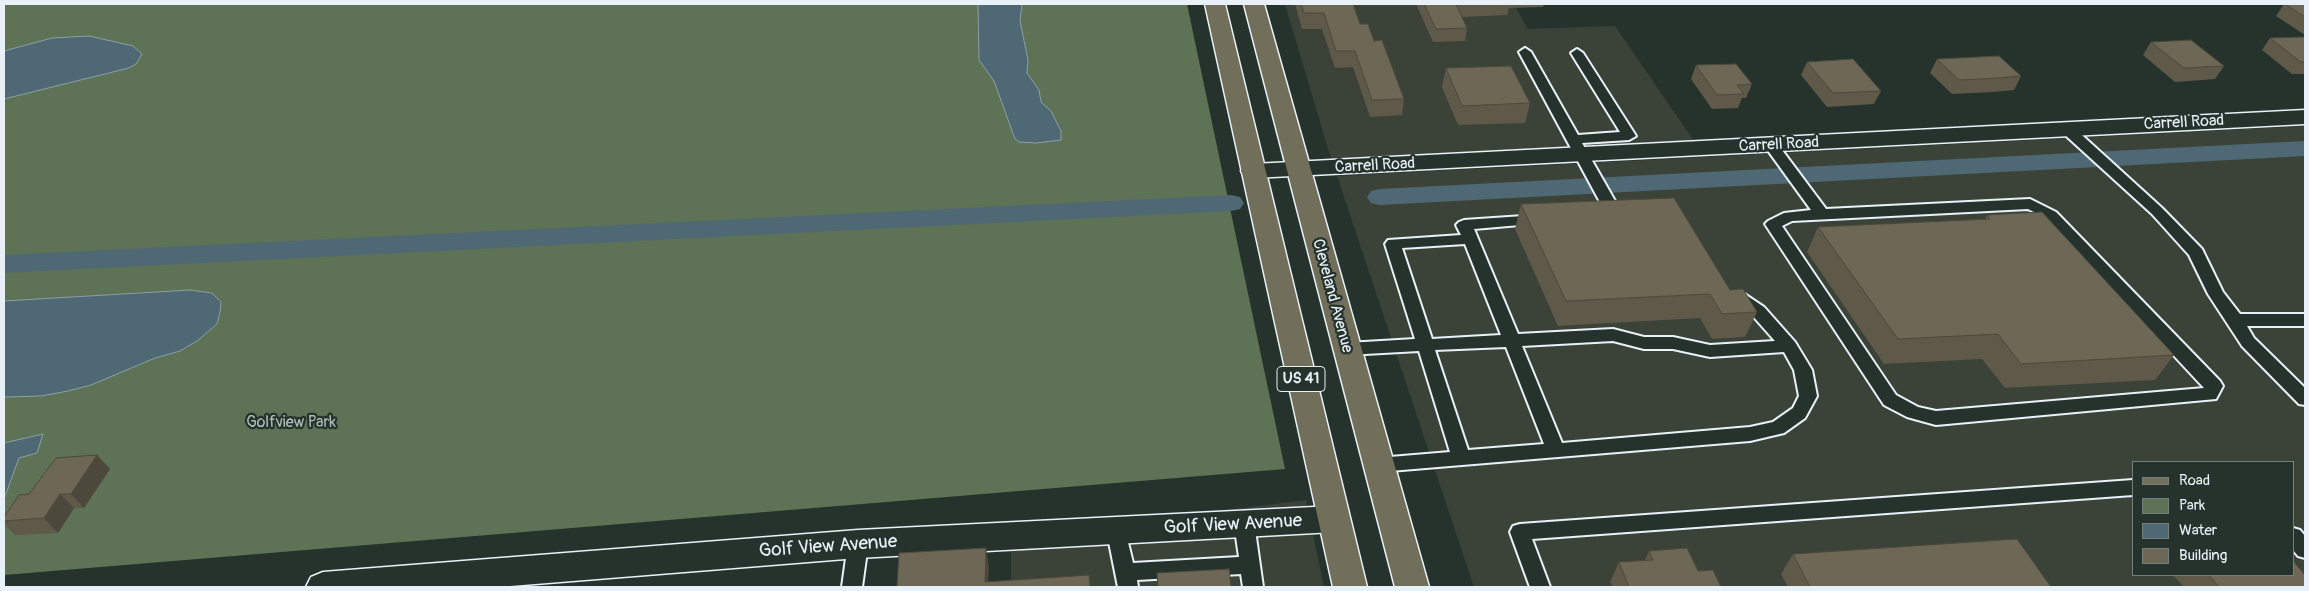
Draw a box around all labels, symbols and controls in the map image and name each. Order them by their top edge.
street label: Carrell Road [2143,111,2225,135]
street label: Carrell Road [1738,133,1820,157]
street label: Carrell Road [1334,154,1416,178]
street label: Cleveland Avenue [1308,237,1356,355]
road number: US 41 [1277,366,1325,392]
park label: Golfview Park [246,413,336,433]
legend [2132,461,2294,576]
text: Road [2179,471,2210,490]
text: Park [2179,496,2205,515]
street label: Golf View Avenue [1163,510,1303,540]
text: Water [2179,521,2217,540]
street label: Golf View Avenue [758,531,898,563]
text: Building [2179,546,2227,565]

